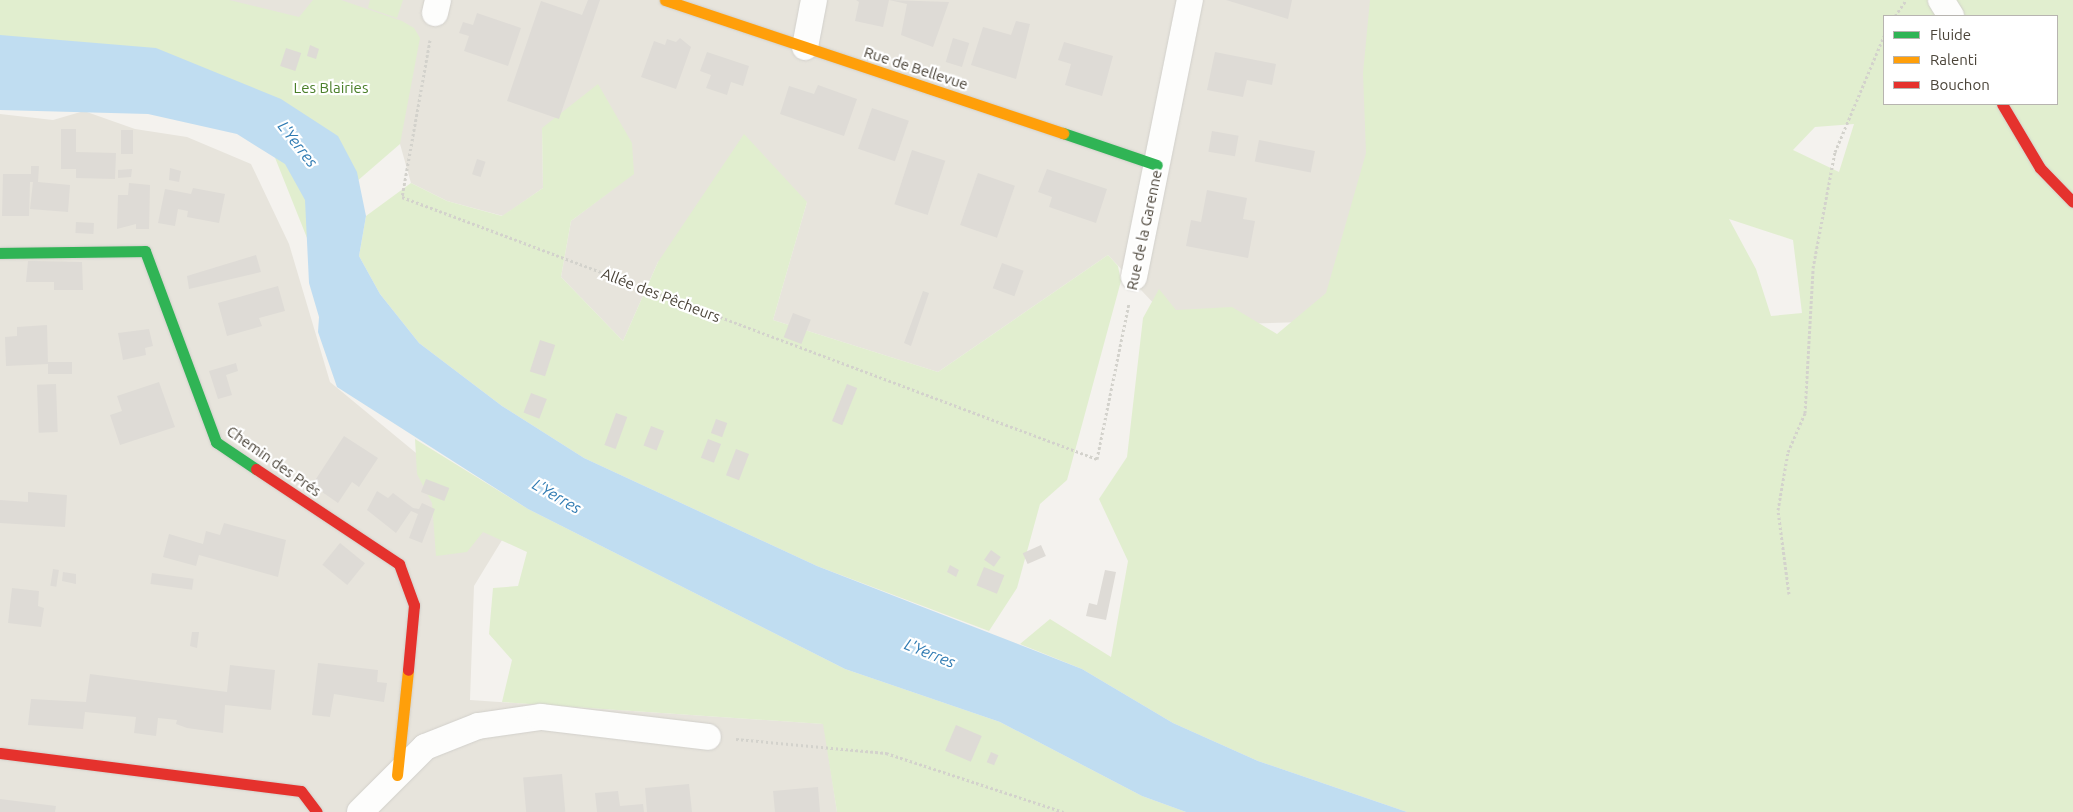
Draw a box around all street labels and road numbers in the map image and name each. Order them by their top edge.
street label: Rue de Bellevue [862,43,970,93]
street label: Rue de la Garenne [1122,168,1166,292]
street label: Allée des Pêcheurs [599,264,723,326]
street label: Chemin des Prés [223,422,325,500]

